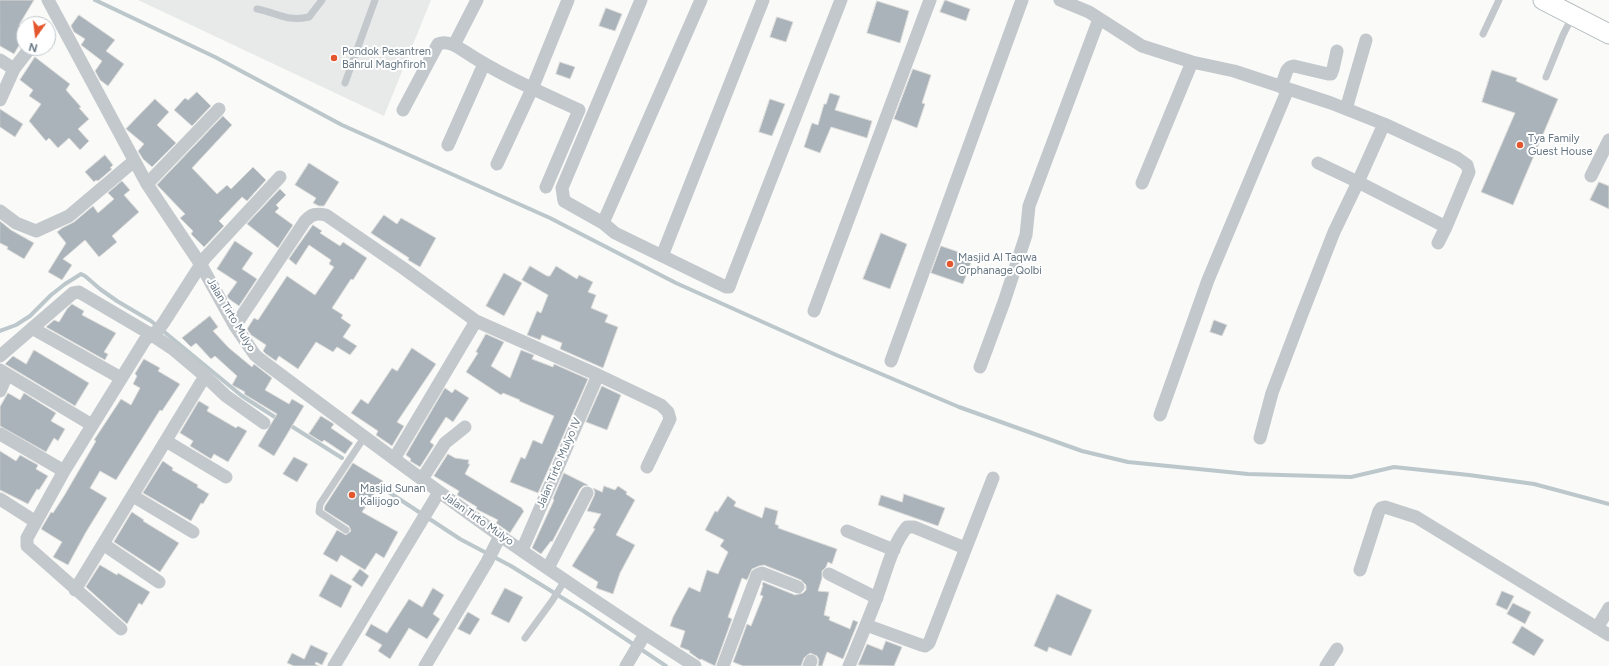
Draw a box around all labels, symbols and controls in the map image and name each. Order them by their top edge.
north arrow [16,16,56,56]
text: N [28,40,39,54]
place label: Pondok Pesantren Bahrul Maghfiroh [342,45,431,71]
marker: Pondok Pesantren Bahrul Maghfiroh [329,53,339,63]
place label: Tya Family Guest House [1528,132,1592,158]
marker: Tya Family Guest House [1515,140,1525,150]
place label: Masjid Al Taqwa Orphanage Qolbi [958,251,1042,277]
marker: Masjid Al Taqwa Orphanage Qolbi [945,259,955,269]
street label: Jalan Tirto Mulyo [204,276,258,354]
street label: Jalan Tirto Mulyo IV [534,416,584,510]
place label: Masjid Sunan Kalijogo [360,482,425,508]
marker: Masjid Sunan Kalijogo [347,490,357,500]
street label: Jalan Tirto Mulyo [440,490,516,548]

